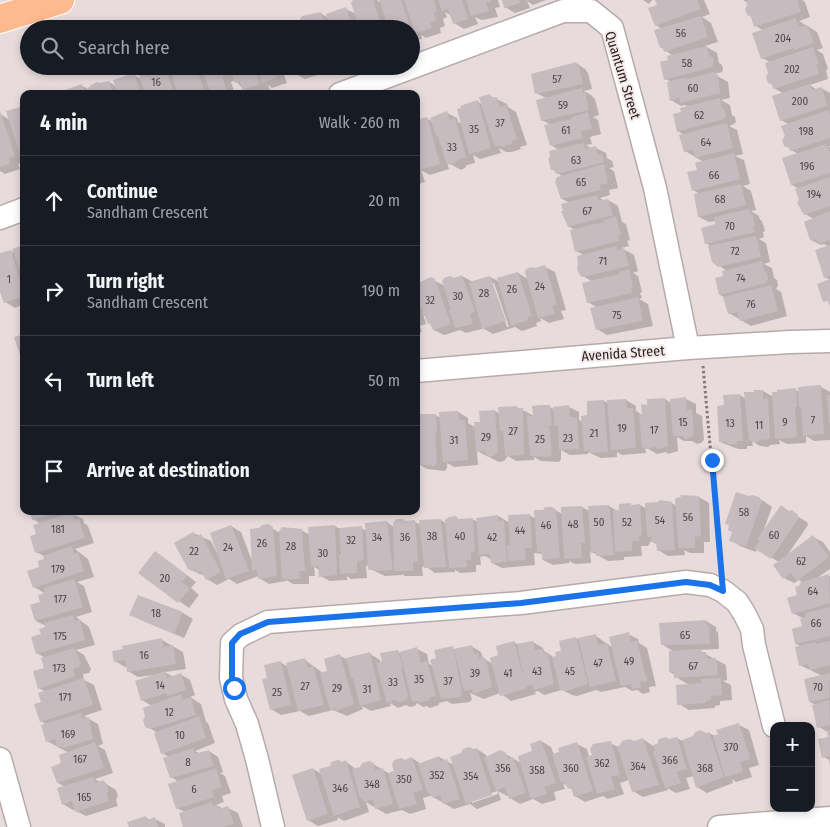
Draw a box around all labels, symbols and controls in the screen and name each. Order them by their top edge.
search box [20,20,420,75]
house number: 56 [676,27,687,40]
street label: Quantum Street [601,29,644,121]
house number: 204 [775,32,792,45]
icon: search [38,34,66,62]
text: Search here [78,36,170,59]
house number: 58 [682,57,693,70]
house number: 202 [784,63,800,76]
house number: 57 [552,73,562,86]
house number: 16 [151,76,161,89]
house number: 60 [687,82,699,95]
house number: 200 [792,95,808,108]
house number: 59 [558,99,568,112]
house number: 62 [694,109,704,122]
text: 4 min [40,110,88,136]
text: Walk · 260 m [319,113,400,132]
house number: 37 [495,117,505,130]
house number: 35 [469,123,479,136]
house number: 61 [561,124,571,137]
house number: 198 [798,125,814,138]
house number: 64 [701,136,712,149]
house number: 33 [447,141,457,154]
house number: 63 [571,154,581,167]
house number: 196 [799,160,815,173]
house number: 66 [709,169,720,182]
house number: 65 [576,176,586,189]
text: Continue [87,180,158,203]
icon: ahead [40,187,68,215]
house number: 194 [807,188,822,201]
text: 20 m [369,191,400,210]
house number: 68 [715,193,726,206]
text: Sandham Crescent [87,203,208,222]
house number: 67 [582,205,592,218]
house number: 70 [725,220,735,233]
house number: 72 [730,245,740,258]
house number: 71 [599,255,607,268]
text: Turn right [87,270,164,293]
house number: 74 [736,272,746,285]
house number: 1 [7,273,11,286]
icon: right [40,277,68,305]
house number: 24 [535,280,546,293]
text: 190 m [362,281,400,300]
house number: 26 [507,283,518,296]
house number: 28 [479,287,490,300]
house number: 30 [453,290,464,303]
text: Sandham Crescent [87,293,208,312]
house number: 32 [425,294,435,307]
house number: 76 [746,298,756,311]
house number: 75 [612,309,622,322]
street label: Avenida Street [581,342,666,365]
icon: left [40,367,68,395]
text: Turn left [87,369,154,392]
text: 50 m [368,371,400,390]
house number: 7 [811,414,816,427]
house number: 15 [678,416,688,429]
house number: 9 [782,416,788,429]
house number: 13 [725,417,735,430]
house number: 11 [755,419,763,432]
house number: 19 [617,422,627,435]
house number: 17 [650,424,659,437]
house number: 27 [508,425,518,438]
house number: 21 [590,427,598,440]
house number: 29 [481,431,491,444]
house number: 23 [563,432,573,445]
house number: 25 [535,433,545,446]
house number: 31 [450,434,459,447]
route end [701,449,724,472]
icon: arrive [40,457,68,485]
text: Arrive at destination [87,459,250,482]
house number: 58 [739,506,750,519]
house number: 56 [683,511,694,524]
house number: 54 [655,514,666,527]
house number: 50 [594,516,605,529]
house number: 52 [622,516,632,529]
house number: 48 [568,518,579,531]
house number: 46 [541,519,552,532]
house number: 181 [51,523,65,536]
house number: 44 [515,524,526,537]
house number: 60 [768,529,780,542]
house number: 38 [427,530,438,543]
house number: 40 [454,530,466,543]
house number: 34 [372,531,383,544]
house number: 36 [400,531,411,544]
house number: 42 [487,531,497,544]
house number: 32 [346,534,356,547]
house number: 26 [257,537,268,550]
house number: 28 [286,540,297,553]
house number: 24 [223,541,234,554]
house number: 22 [189,545,199,558]
house number: 30 [318,547,329,560]
house number: 62 [796,555,806,568]
house number: 179 [51,563,65,576]
house number: 20 [160,572,171,585]
house number: 64 [808,585,819,598]
house number: 177 [53,593,67,606]
house number: 18 [151,607,161,620]
house number: 66 [811,617,822,630]
house number: 65 [680,629,690,642]
house number: 175 [53,630,67,643]
house number: 16 [139,649,149,662]
house number: 49 [624,655,634,668]
house number: 47 [593,657,603,670]
house number: 67 [688,660,698,673]
house number: 173 [52,662,66,675]
house number: 43 [532,665,542,678]
house number: 45 [565,665,575,678]
house number: 39 [470,667,480,680]
house number: 41 [503,667,513,680]
house number: 35 [414,673,424,686]
house number: 37 [443,675,453,688]
house number: 33 [388,676,398,689]
route start [223,677,246,700]
house number: 14 [155,679,165,692]
house number: 27 [300,680,310,693]
house number: 70 [813,681,823,694]
house number: 29 [332,682,342,695]
house number: 31 [363,683,372,696]
house number: 25 [272,686,282,699]
house number: 171 [59,691,71,704]
house number: 12 [164,706,174,719]
map controls [770,722,815,812]
button: + [770,722,815,767]
house number: 169 [61,728,75,741]
house number: 10 [175,729,185,742]
house number: 370 [724,741,739,754]
house number: 167 [73,753,88,766]
house number: 366 [662,754,678,767]
house number: 8 [185,756,191,769]
house number: 362 [594,757,610,770]
house number: 364 [630,760,647,773]
house number: 356 [495,762,511,775]
house number: 360 [563,762,579,775]
house number: 368 [697,762,713,775]
house number: 358 [529,764,545,777]
button: − [770,767,815,812]
house number: 352 [430,769,445,782]
house number: 354 [463,770,479,783]
house number: 350 [396,773,412,786]
house number: 348 [364,778,380,791]
house number: 346 [332,782,348,795]
house number: 6 [191,783,197,796]
house number: 165 [77,791,91,804]

